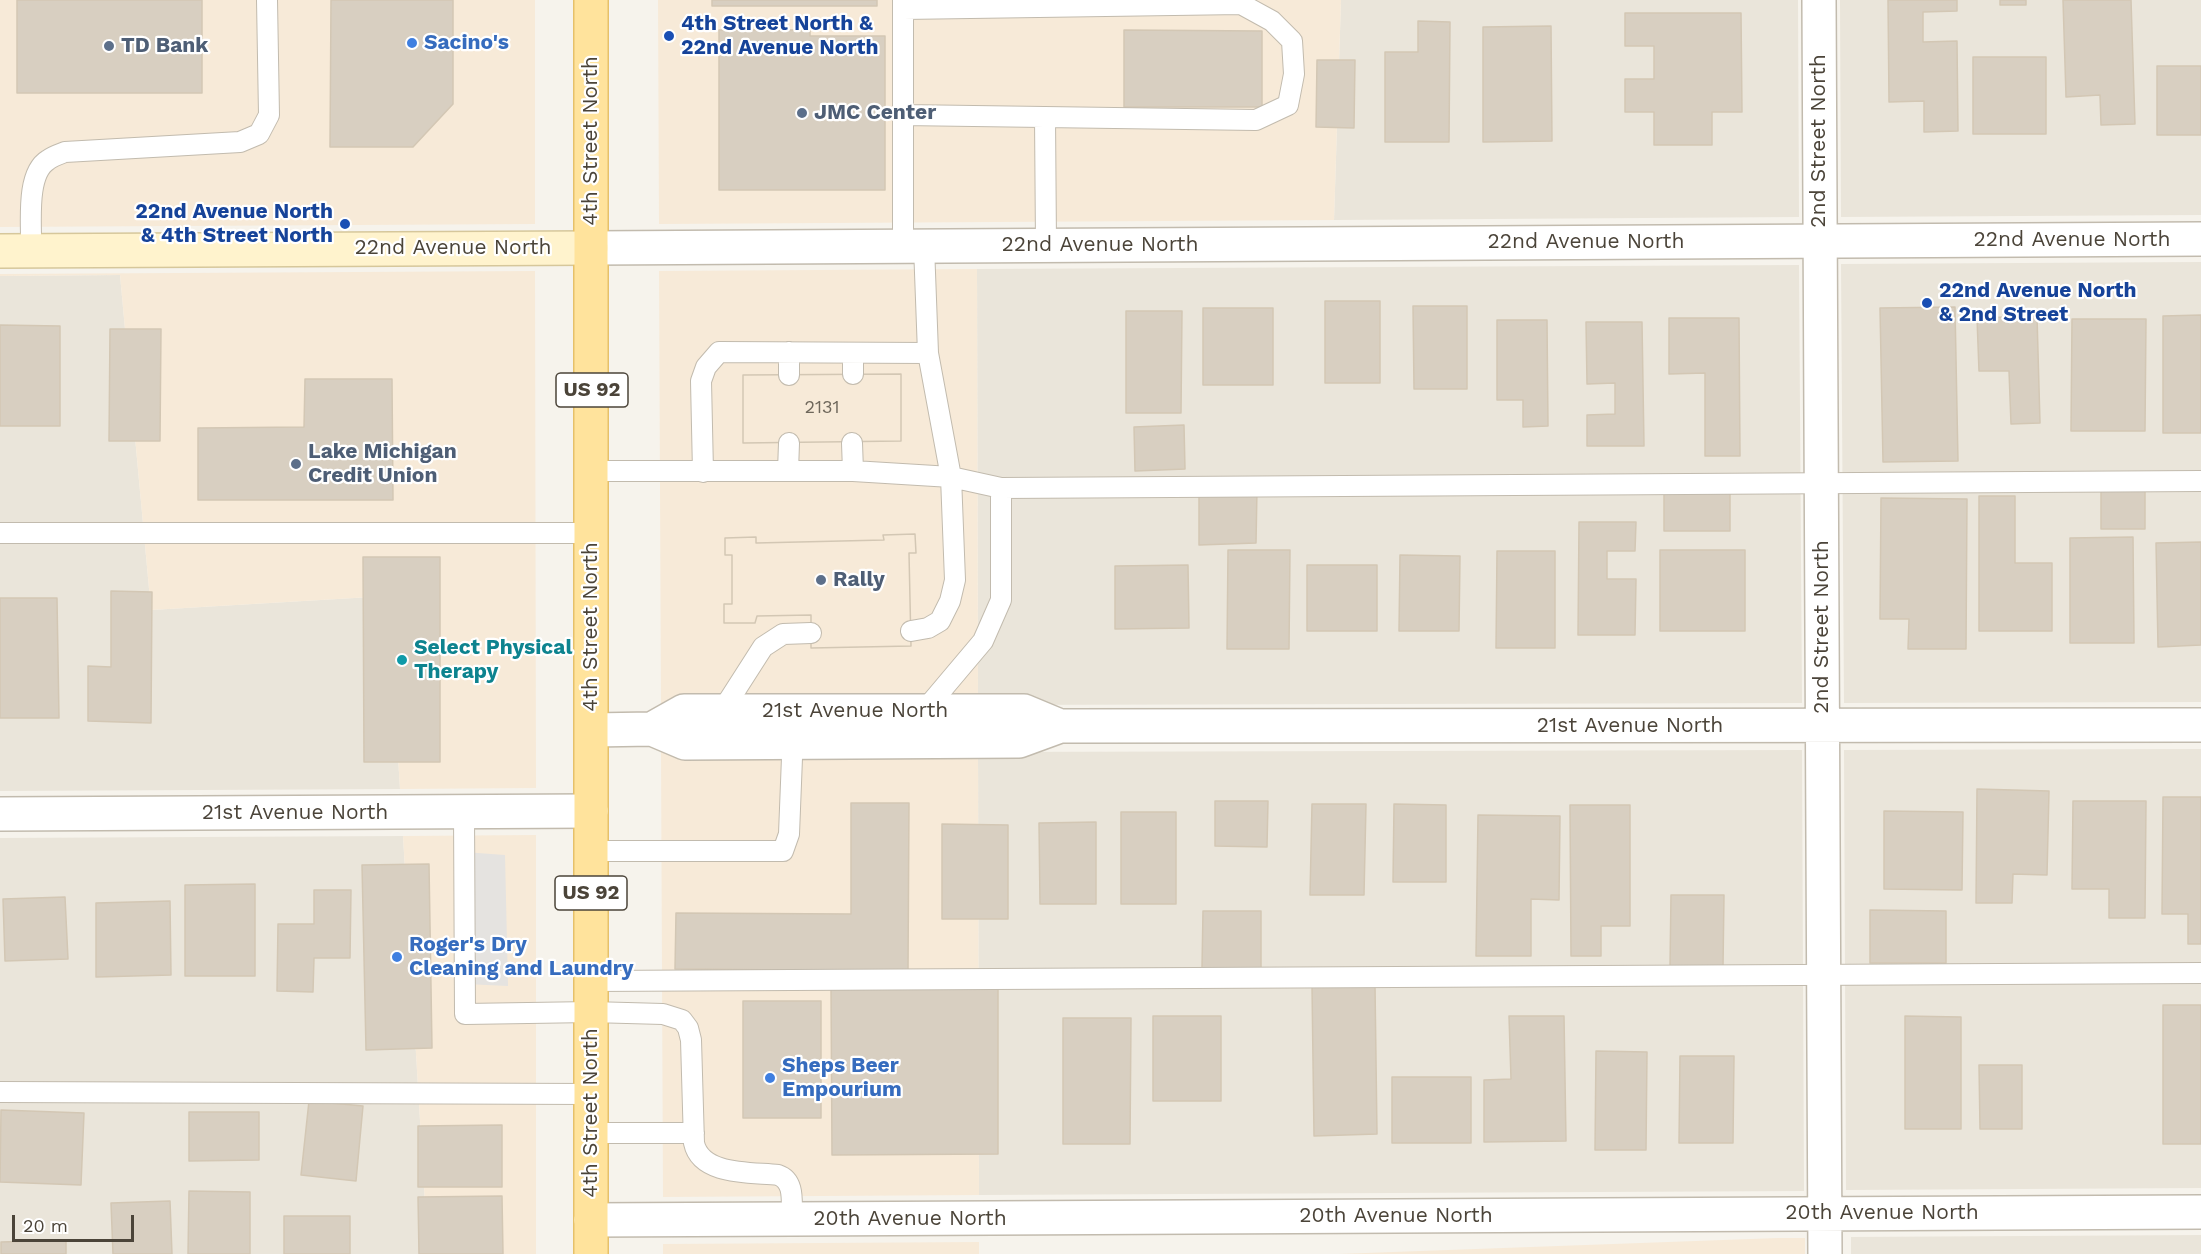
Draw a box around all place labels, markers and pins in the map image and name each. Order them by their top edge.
place label: 4th Street North & 22nd Avenue North [681,11,879,61]
marker: 4th Street North & 22nd Avenue North [662,29,676,43]
place label: Sacino's [424,30,509,56]
place label: TD Bank [121,33,208,59]
marker: Sacino's [405,36,419,50]
marker: TD Bank [102,39,116,53]
place label: JMC Center [814,100,936,126]
marker: JMC Center [795,106,809,120]
place label: 22nd Avenue North & 4th Street North [135,199,333,249]
marker: 22nd Avenue North & 4th Street North [338,217,352,231]
place label: 22nd Avenue North & 2nd Street [1939,278,2137,328]
marker: 22nd Avenue North & 2nd Street [1920,296,1934,310]
place label: Lake Michigan Credit Union [308,439,457,489]
marker: Lake Michigan Credit Union [289,457,303,471]
place label: Rally [833,567,885,593]
marker: Rally [814,573,828,587]
place label: Select Physical Therapy [414,635,572,685]
marker: Select Physical Therapy [395,653,409,667]
place label: Roger's Dry Cleaning and Laundry [409,932,634,982]
marker: Roger's Dry Cleaning and Laundry [390,950,404,964]
place label: Sheps Beer Empourium [782,1053,902,1103]
marker: Sheps Beer Empourium [763,1071,777,1085]

